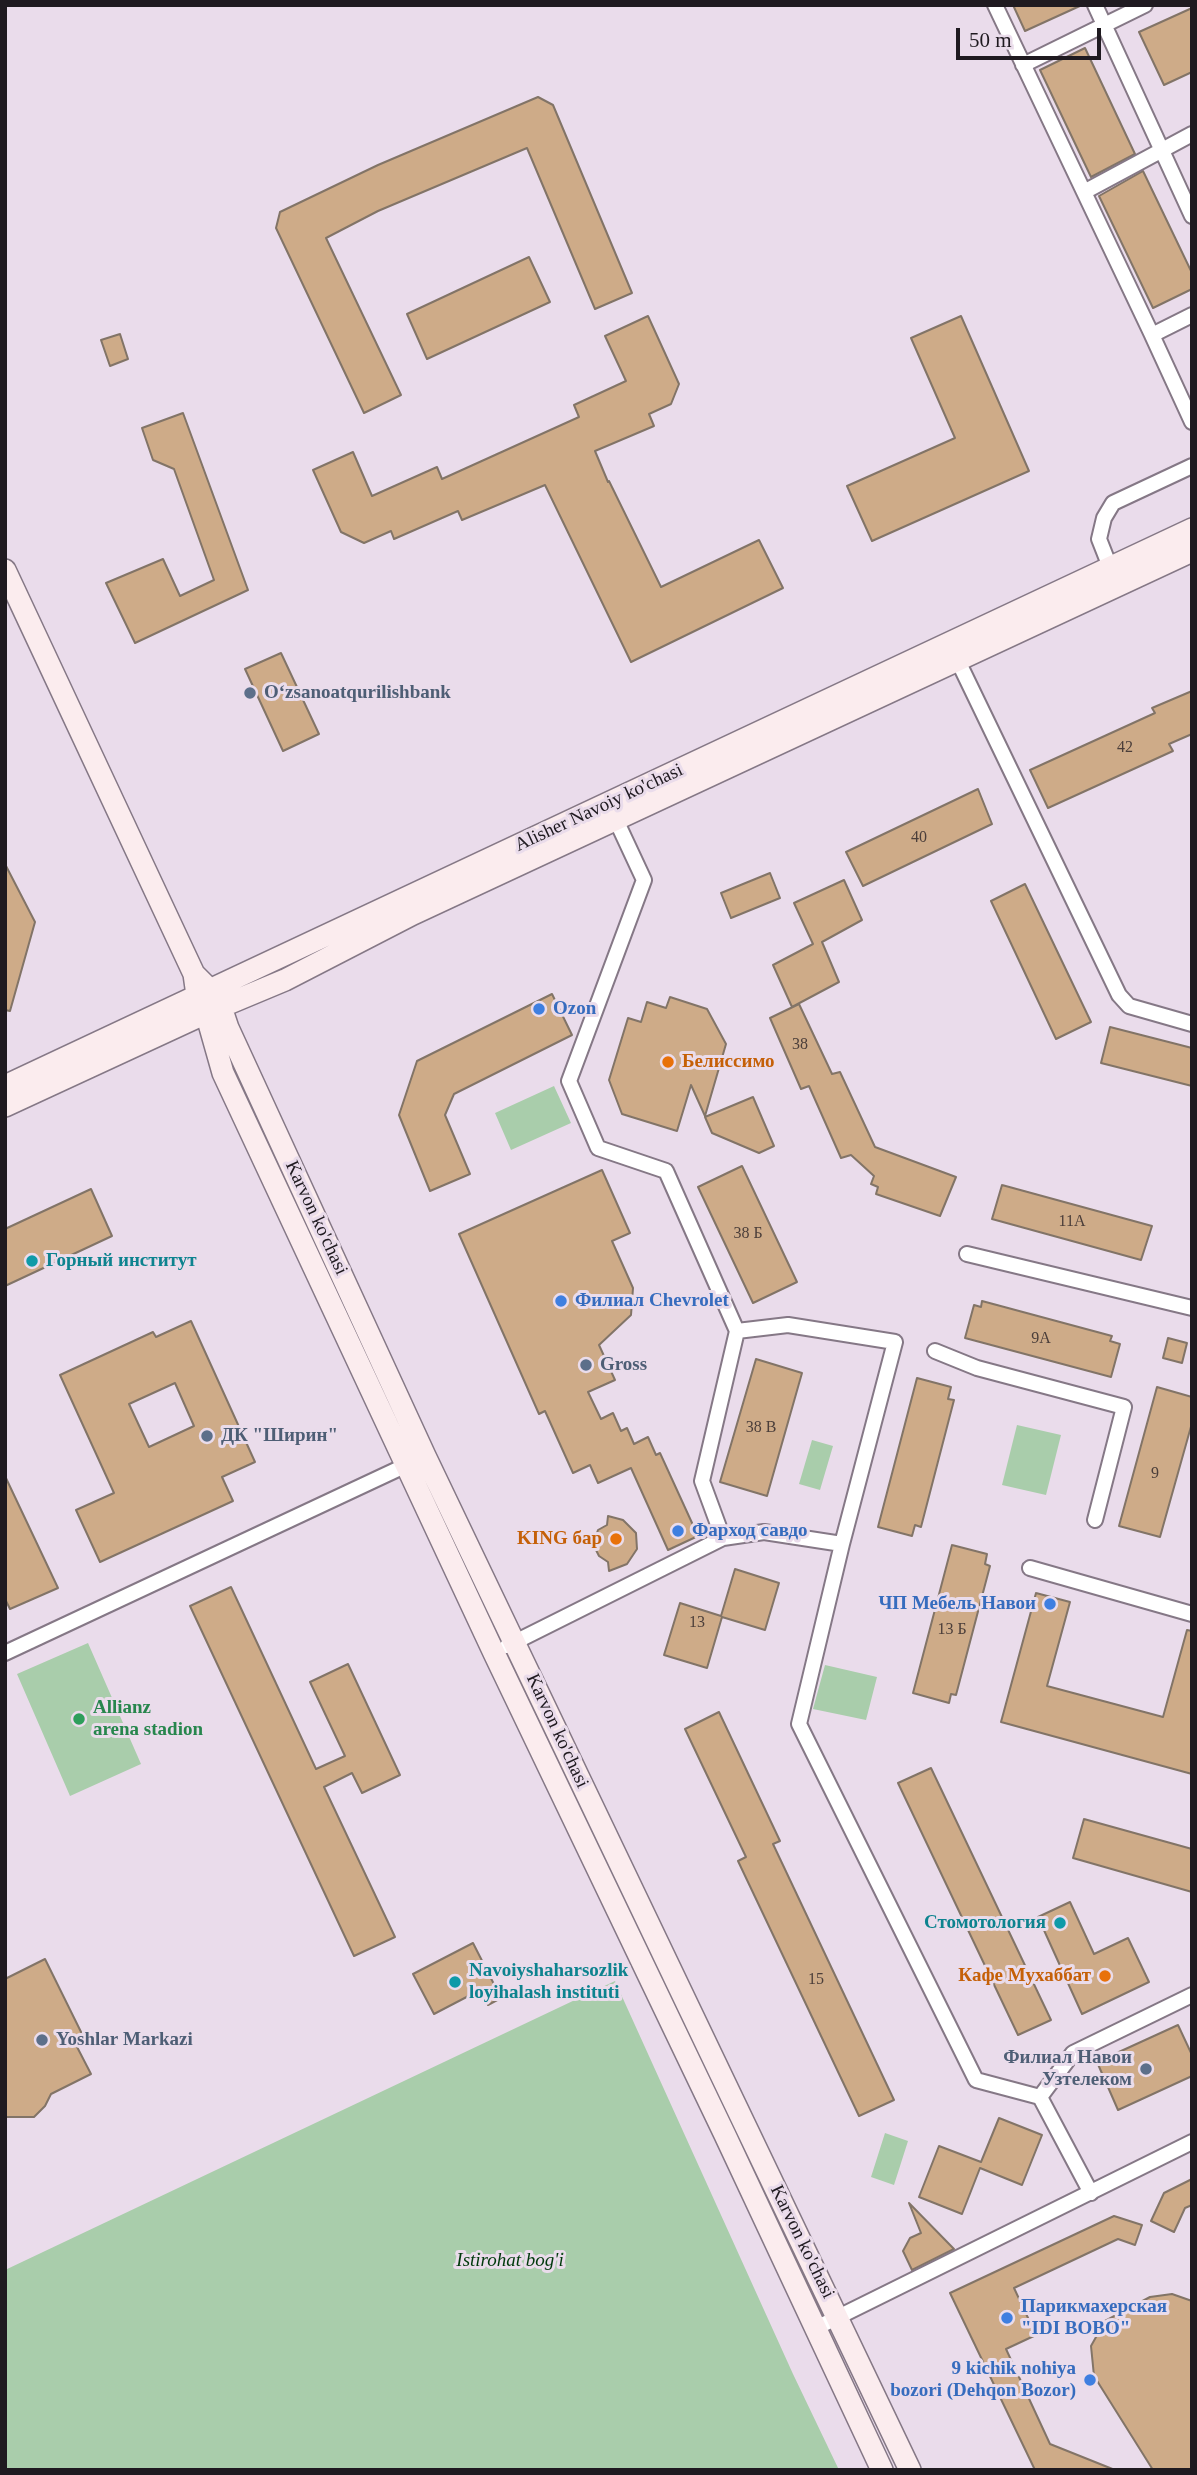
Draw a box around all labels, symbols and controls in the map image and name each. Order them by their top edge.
scale bar [959,14,1104,58]
text: 50 m [969,28,1012,52]
place label: Oʻzsanoatqurilishbank [264,682,451,704]
marker: Oʻzsanoatqurilishbank [242,685,258,701]
house number: 42 [1117,738,1133,758]
street label: Alisher Navoiy ko'chasi [511,759,687,857]
house number: 40 [911,828,927,848]
place label: Ozon [553,998,596,1020]
marker: Ozon [531,1001,547,1017]
house number: 38 [792,1035,808,1055]
place label: Белиссимо [682,1051,775,1073]
marker: Белиссимо [660,1054,676,1070]
street label: Karvon ko'chasi [280,1157,352,1279]
house number: 11А [1059,1212,1085,1232]
house number: 38 Б [733,1224,763,1244]
place label: Горный институт [46,1250,196,1272]
marker: Горный институт [24,1253,40,1269]
place label: Филиал Chevrolet [575,1290,729,1312]
marker: Филиал Chevrolet [553,1293,569,1309]
house number: 9А [1031,1329,1051,1349]
place label: Gross [600,1354,647,1376]
marker: Gross [578,1357,594,1373]
house number: 38 В [746,1418,776,1438]
place label: ДК "Ширин" [221,1425,338,1447]
marker: ДК "Ширин" [199,1428,215,1444]
house number: 9 [1151,1464,1159,1484]
place label: Фарход савдо [692,1520,808,1542]
marker: Фарход савдо [670,1523,686,1539]
place label: KING бар [517,1528,602,1550]
marker: KING бар [608,1531,624,1547]
place label: ЧП Мебель Навои [878,1593,1036,1615]
marker: ЧП Мебель Навои [1042,1596,1058,1612]
house number: 13 [689,1613,705,1633]
house number: 13 Б [937,1620,967,1640]
street label: Karvon ko'chasi [521,1670,593,1792]
place label: Allianz arena stadion [93,1697,203,1741]
marker: Allianz arena stadion [71,1711,87,1727]
place label: Стомотология [924,1912,1046,1934]
marker: Стомотология [1052,1915,1068,1931]
place label: Navoiyshaharsozlik loyihalash instituti [469,1960,628,2004]
place label: Кафе Мухаббат [958,1965,1091,1987]
marker: Кафе Мухаббат [1097,1968,1113,1984]
house number: 15 [808,1970,824,1990]
marker: Navoiyshaharsozlik loyihalash instituti [447,1974,463,1990]
place label: Yoshlar Markazi [56,2029,193,2051]
marker: Yoshlar Markazi [34,2032,50,2048]
place label: Филиал Навои Узтелеком [1003,2047,1132,2091]
marker: Филиал Навои Узтелеком [1138,2061,1154,2077]
street label: Karvon ko'chasi [765,2182,839,2302]
park label: Istirohat bog'i [456,2250,564,2272]
place label: Парикмахерская "IDI BOBO" [1021,2296,1167,2340]
marker: Парикмахерская "IDI BOBO" [999,2310,1015,2326]
place label: 9 kichik nohiya bozori (Dehqon Bozor) [890,2358,1076,2402]
marker: 9 kichik nohiya bozori (Dehqon Bozor) [1082,2372,1098,2388]

